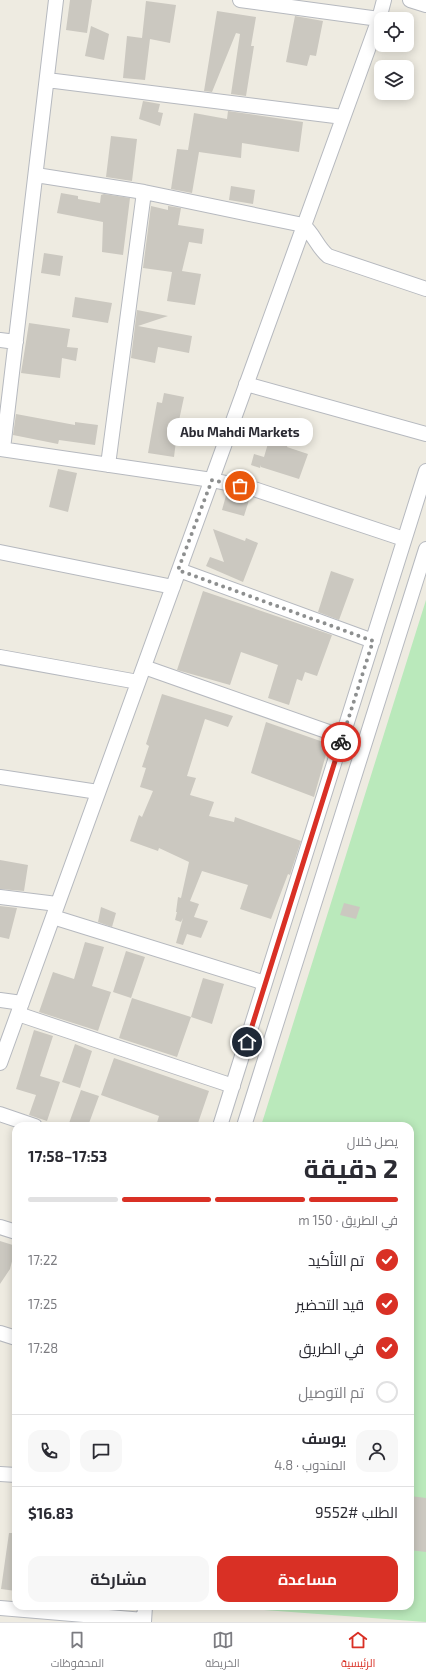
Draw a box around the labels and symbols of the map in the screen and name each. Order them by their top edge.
callout: Abu Mahdi Markets [167,418,313,446]
pin [223,469,257,503]
courier [321,722,361,762]
pin [230,1025,264,1059]

